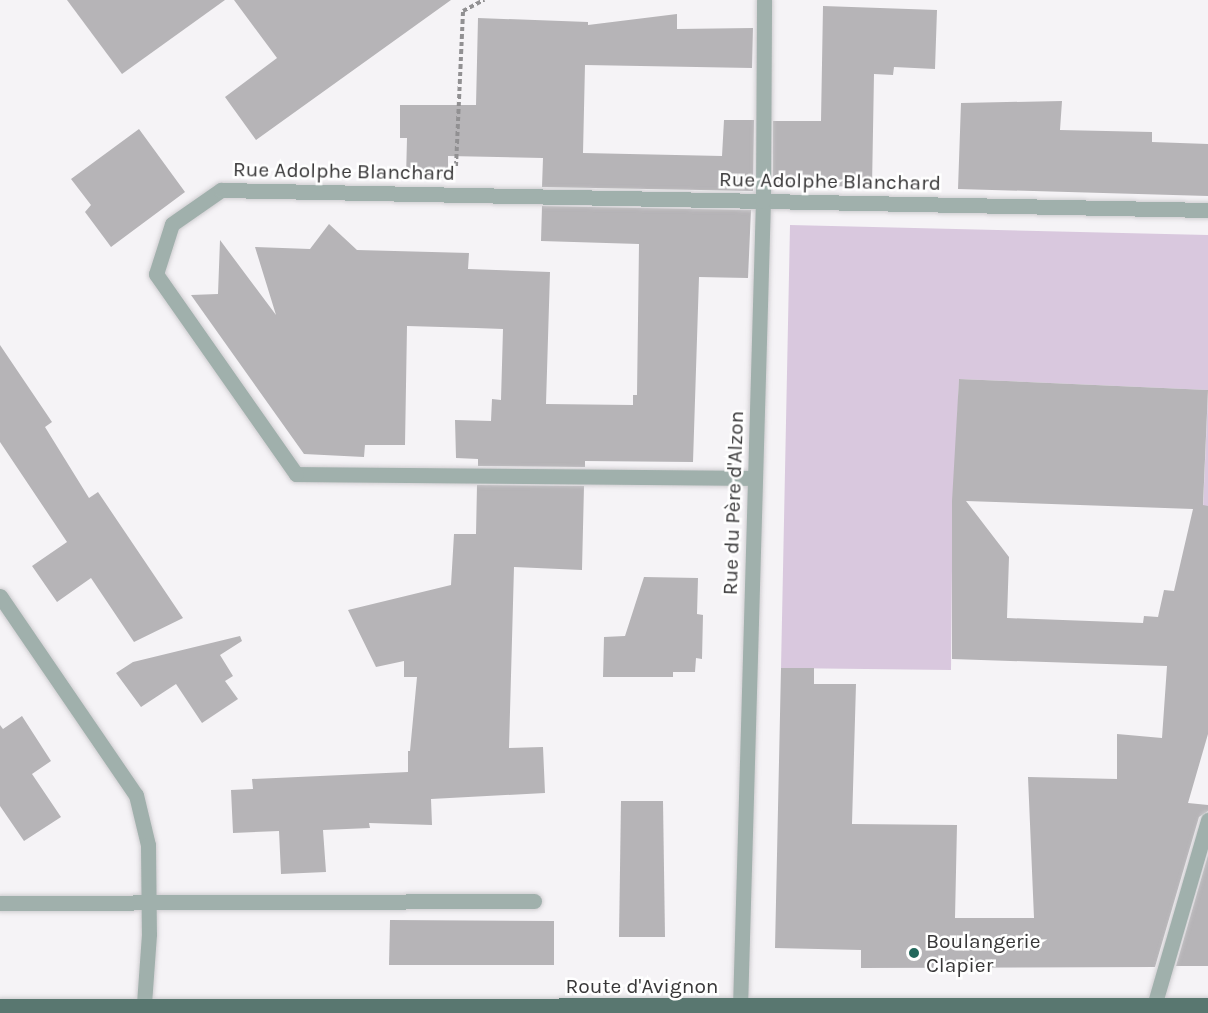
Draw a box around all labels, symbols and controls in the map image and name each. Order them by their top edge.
street label: Rue Adolphe Blanchard [233,156,455,186]
street label: Rue Adolphe Blanchard [719,166,941,196]
street label: Rue du Père d'Alzon [717,410,749,596]
place label: Boulangerie Clapier [926,928,1041,978]
marker: Boulangerie Clapier [907,946,921,960]
street label: Route d'Avignon [565,973,719,999]

